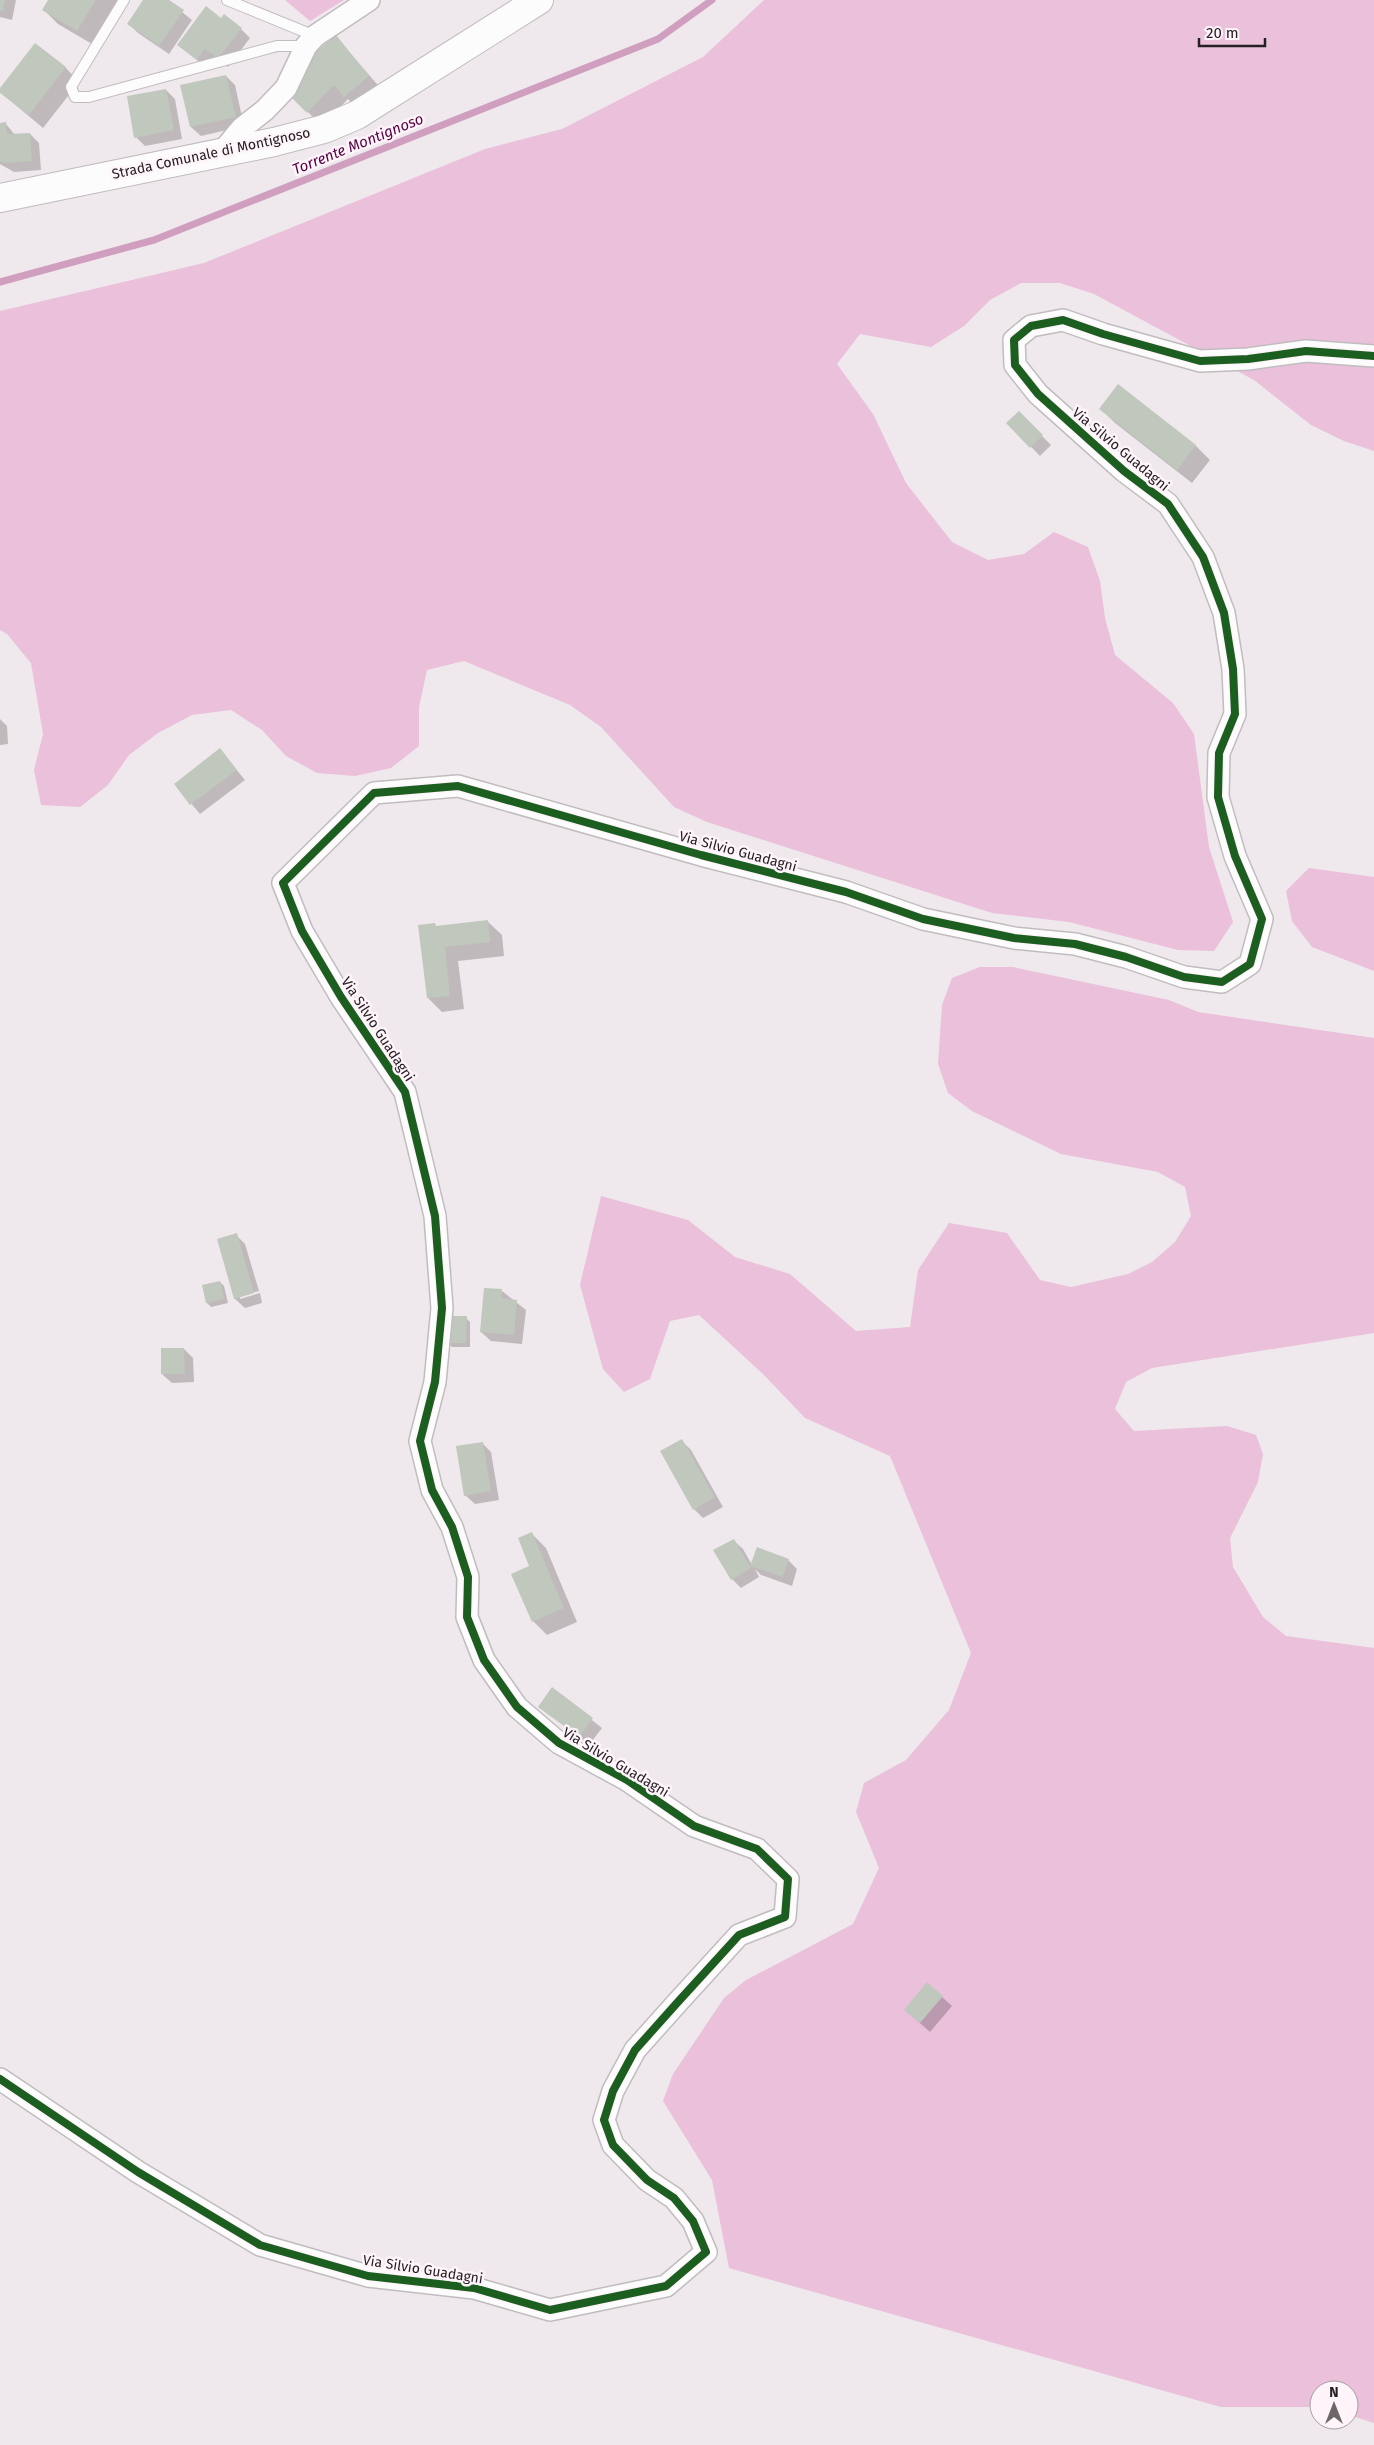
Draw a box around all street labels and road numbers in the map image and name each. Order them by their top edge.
street label: Strada Comunale di Montignoso [110,124,312,183]
street label: Via Silvio Guadagni [1069,404,1173,495]
street label: Via Silvio Guadagni [677,828,799,875]
street label: Via Silvio Guadagni [337,974,418,1085]
street label: Via Silvio Guadagni [559,1724,672,1801]
street label: Via Silvio Guadagni [362,2252,484,2287]

